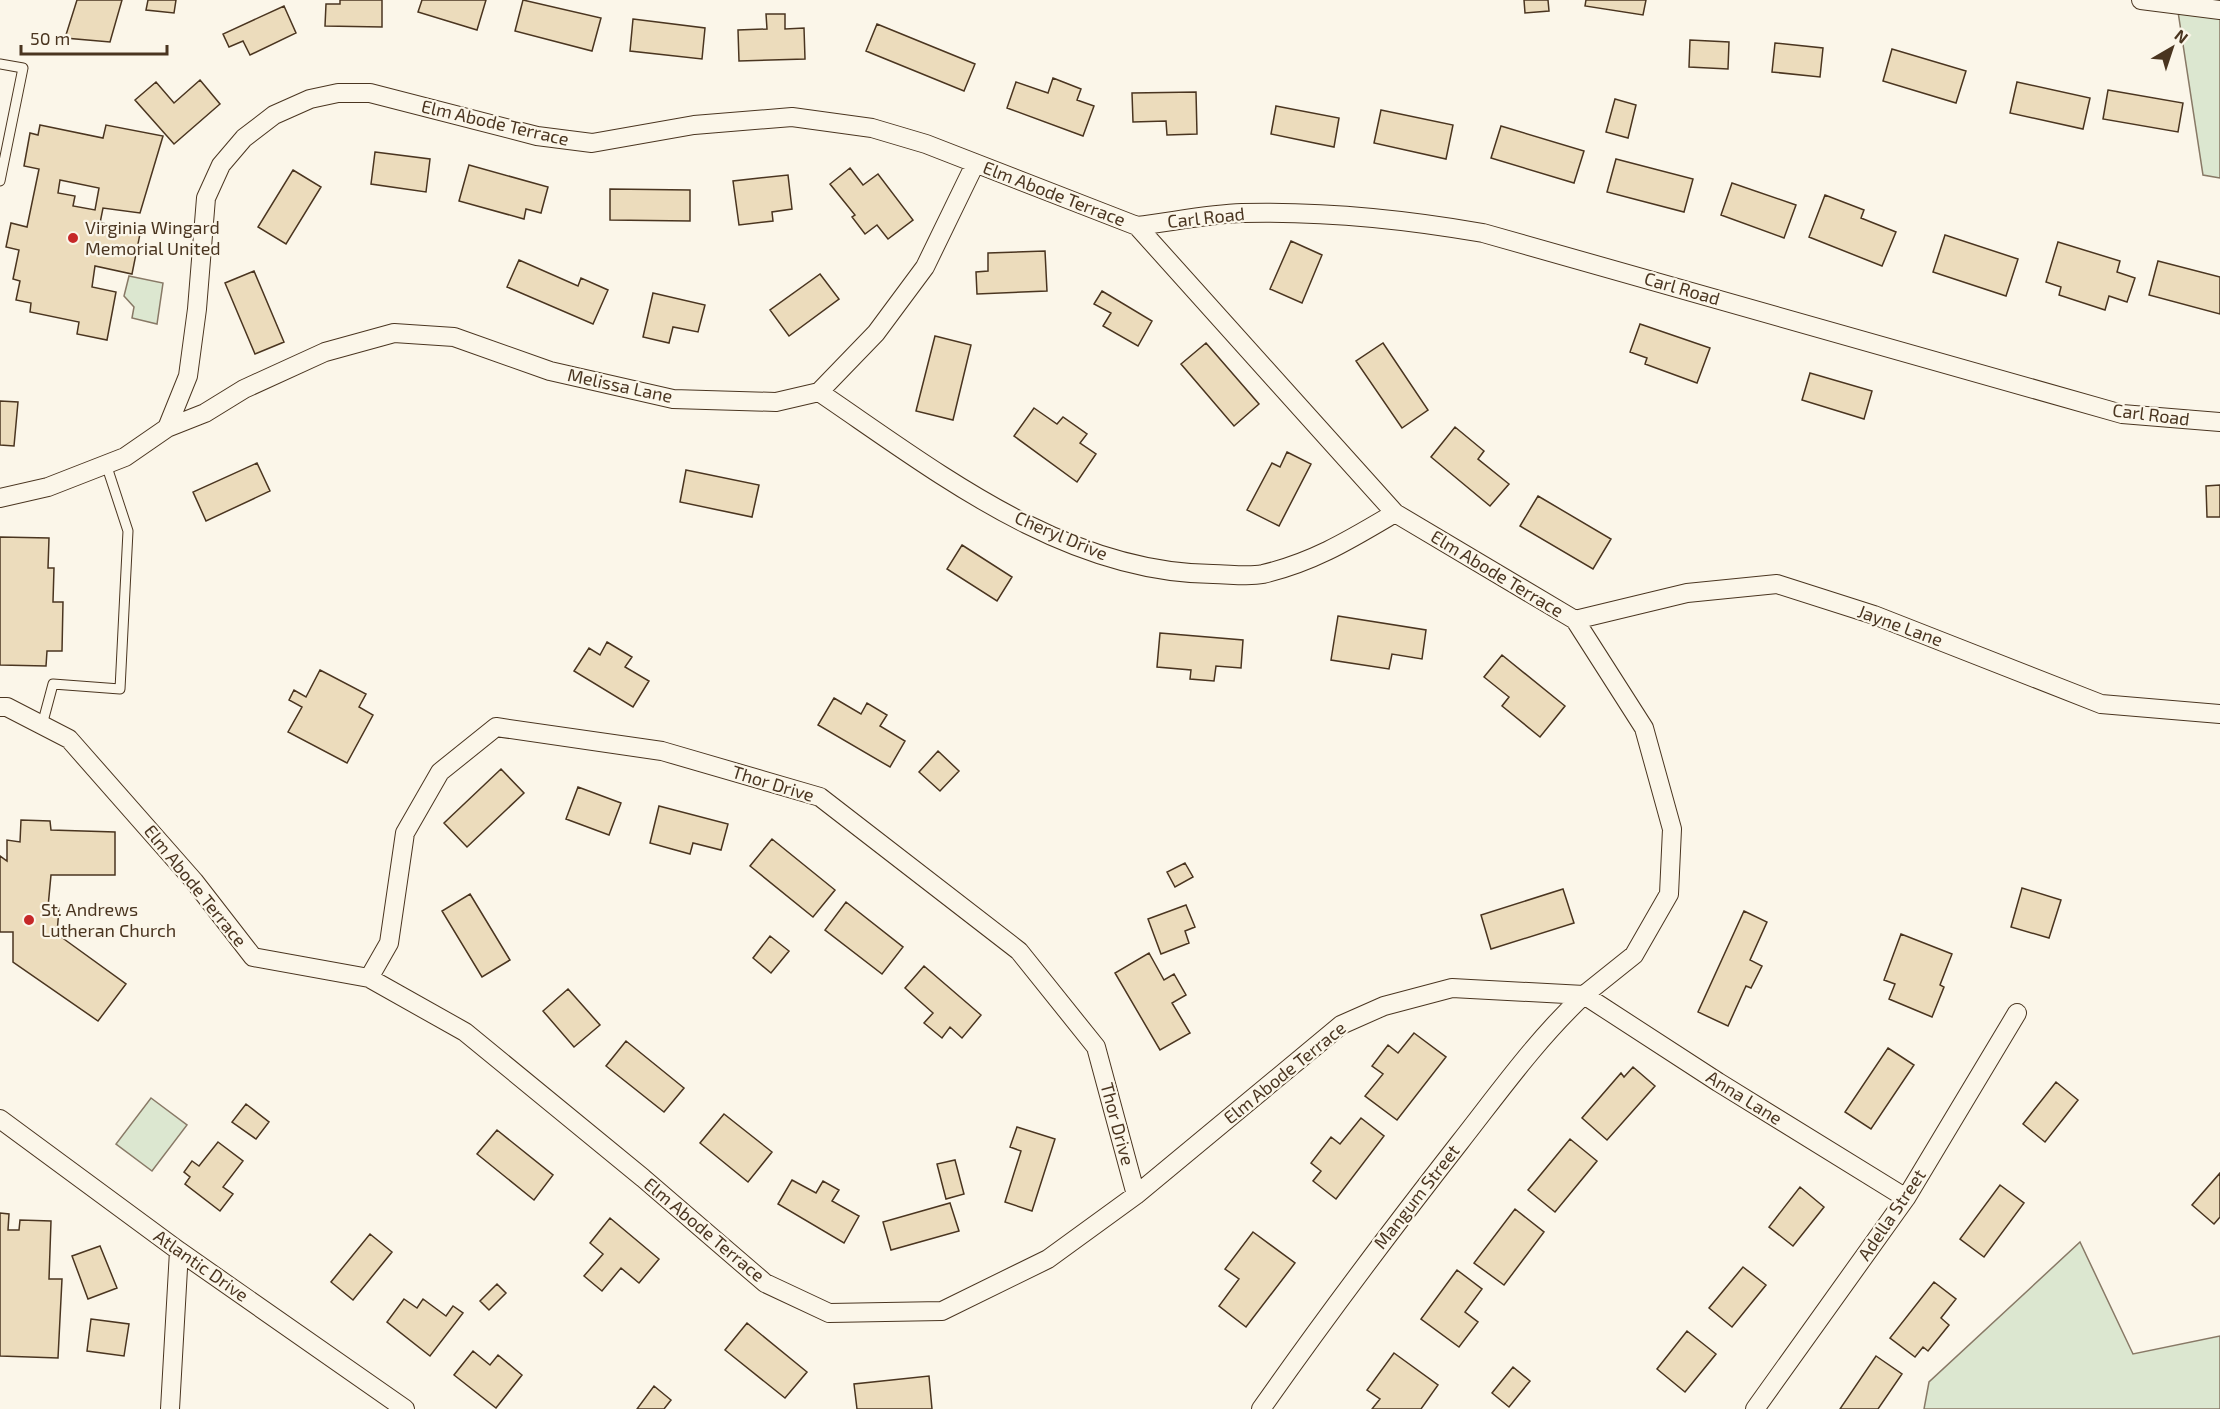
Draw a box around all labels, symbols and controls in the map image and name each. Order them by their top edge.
scale bar [21,18,166,56]
north arrow [2142,18,2202,78]
text: N [2171,25,2192,47]
text: 50 m [30,27,70,49]
street label: Elm Abode Terrace [419,94,571,150]
street label: Elm Abode Terrace [980,156,1129,230]
street label: Carl Road [1166,202,1246,232]
place label: Virginia Wingard Memorial United [85,216,221,259]
marker: Virginia Wingard Memorial United [66,231,80,245]
street label: Carl Road [1642,267,1723,309]
street label: Melissa Lane [566,363,675,407]
street label: Carl Road [2111,398,2191,430]
street label: Cheryl Drive [1012,506,1111,565]
street label: Elm Abode Terrace [1427,525,1568,621]
street label: Jayne Lane [1855,600,1946,651]
street label: Thor Drive [730,760,817,806]
street label: Elm Abode Terrace [140,820,252,951]
place label: St. Andrews Lutheran Church [41,898,176,941]
marker: St. Andrews Lutheran Church [22,913,36,927]
street label: Elm Abode Terrace [1219,1016,1350,1128]
street label: Anna Lane [1703,1065,1787,1129]
street label: Thor Drive [1096,1080,1140,1168]
street label: Mangum Street [1369,1140,1464,1253]
street label: Adella Street [1852,1164,1930,1264]
street label: Elm Abode Terrace [640,1172,769,1286]
street label: Atlantic Drive [150,1225,253,1306]

